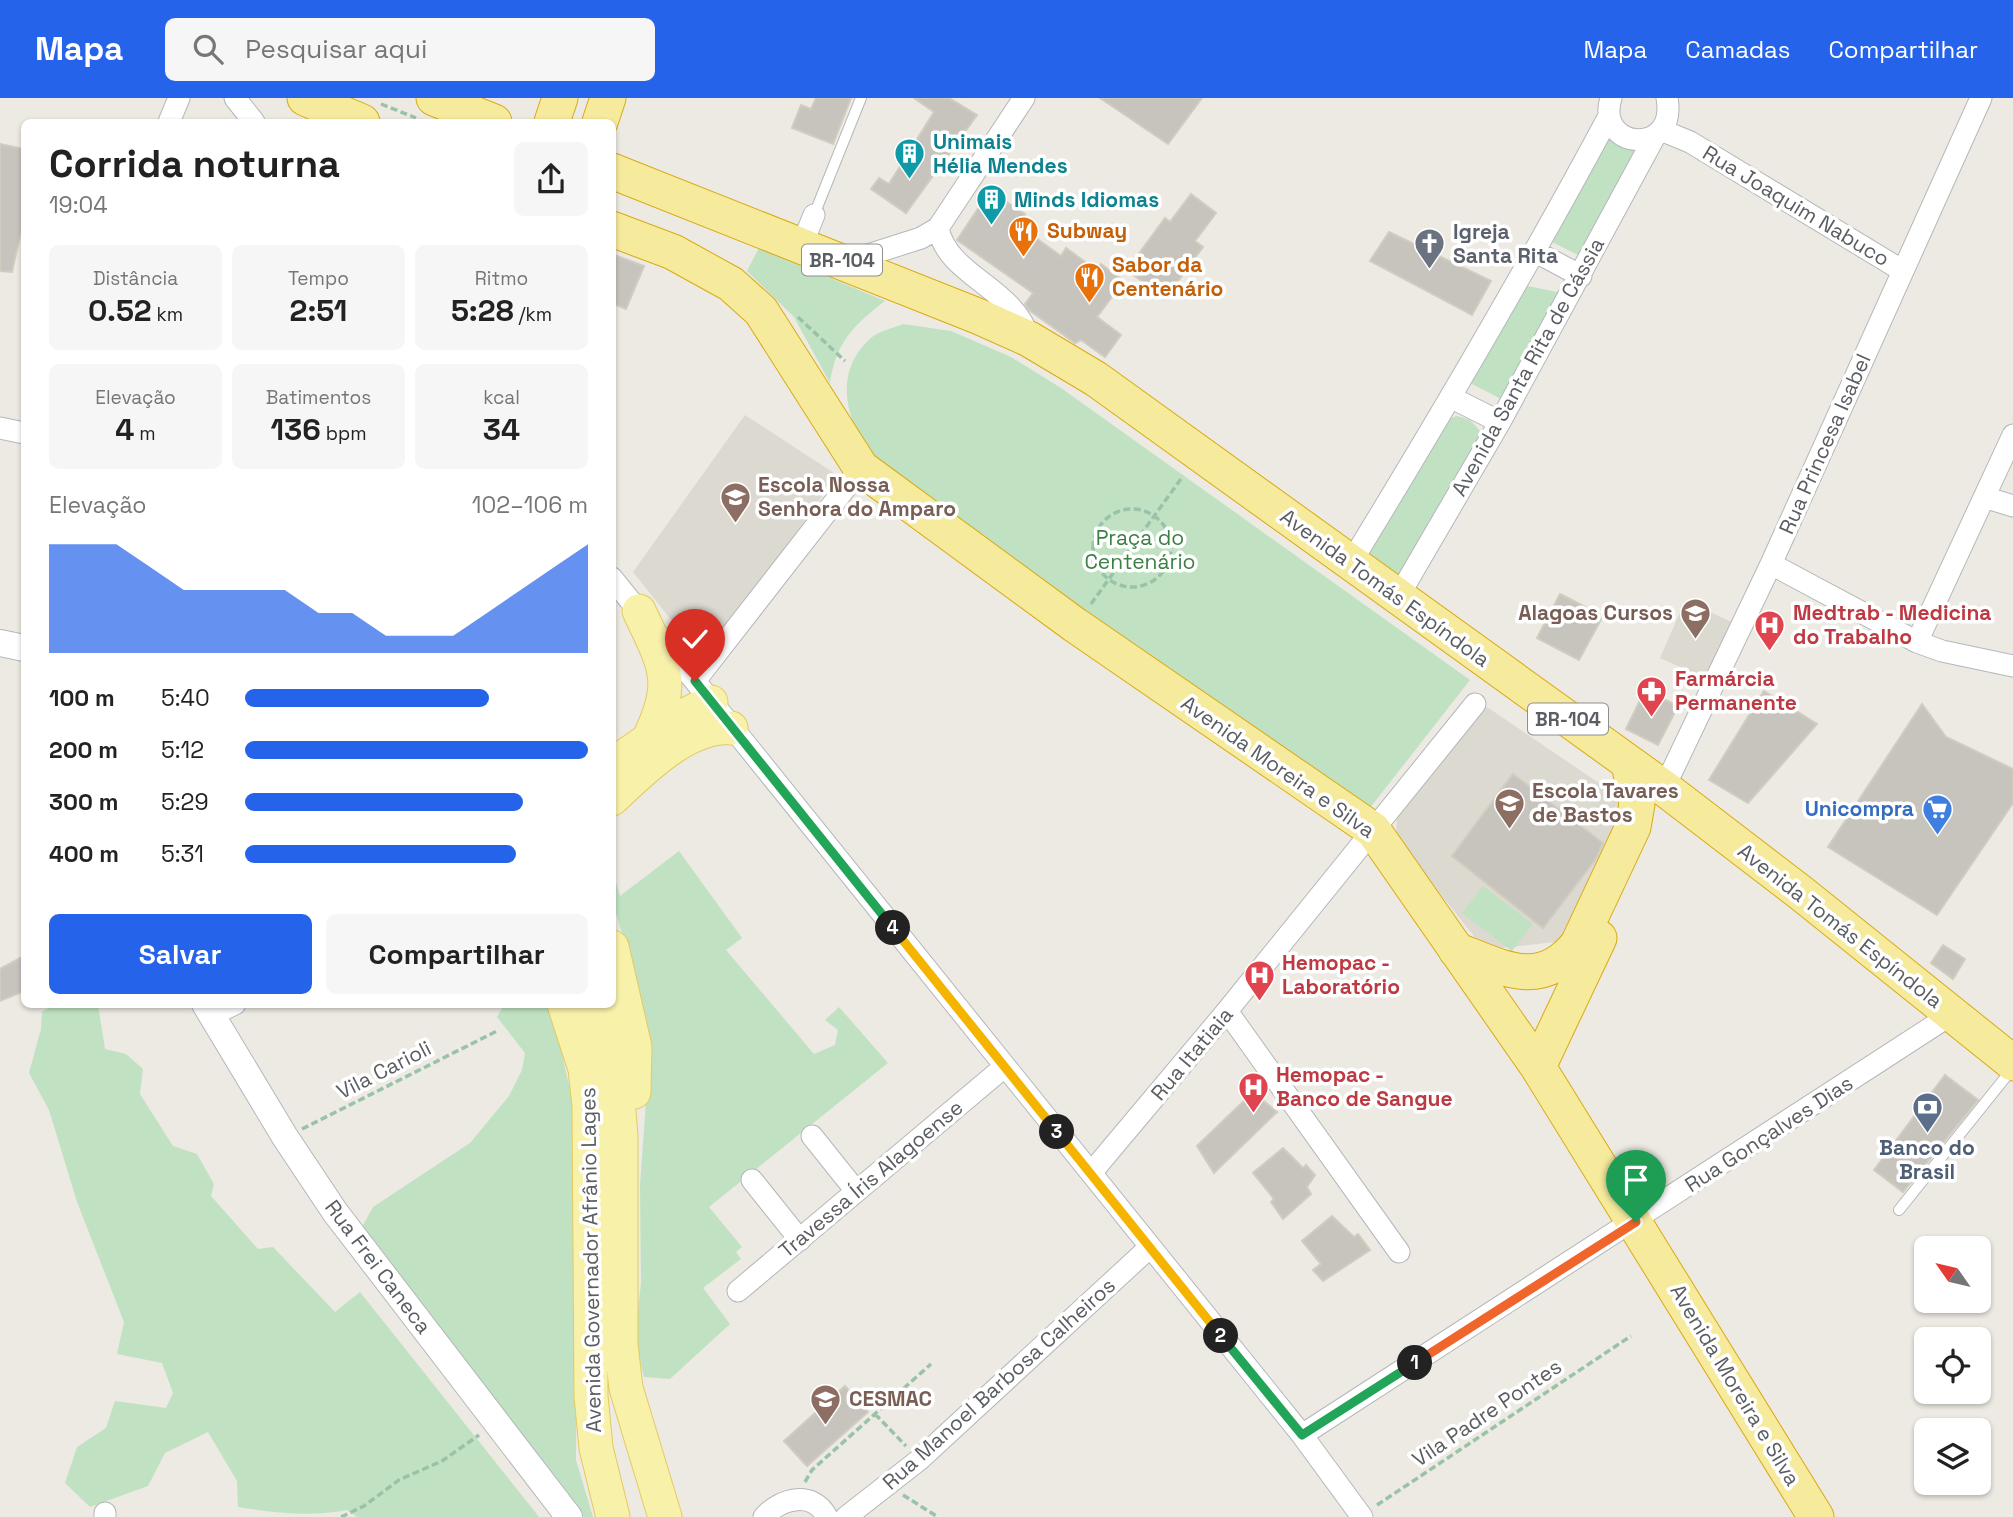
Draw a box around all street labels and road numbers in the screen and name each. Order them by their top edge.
street label: Rua Joaquim Nabuco [1698,139,1895,272]
street label: Avenida Santa Rita de Cássia [1445,233,1610,501]
road number: BR-104 [802,244,882,276]
street label: Rua Princesa Isabel [1773,349,1877,538]
street label: Avenida Tomás Espíndola [1275,502,1495,673]
street label: Avenida Moreira e Silva [1176,689,1380,844]
road number: BR-104 [1528,704,1608,734]
street label: Avenida Tomás Espíndola [1732,837,1948,1014]
street label: Rua Itatiaia [1145,1001,1239,1106]
street label: Vila Carioli [332,1034,436,1105]
street label: Rua Gonçalves Dias [1680,1069,1858,1198]
street label: Avenida Governador Afrânio Lages [574,1087,607,1433]
street label: Travessa Íris Alagoense [773,1094,968,1264]
street label: Rua Frei Caneca [319,1194,438,1339]
street label: Rua Manoel Barbosa Calheiros [877,1272,1121,1495]
street label: Avenida Moreira e Silva [1664,1279,1806,1490]
street label: Vila Padre Pontes [1407,1353,1567,1473]

